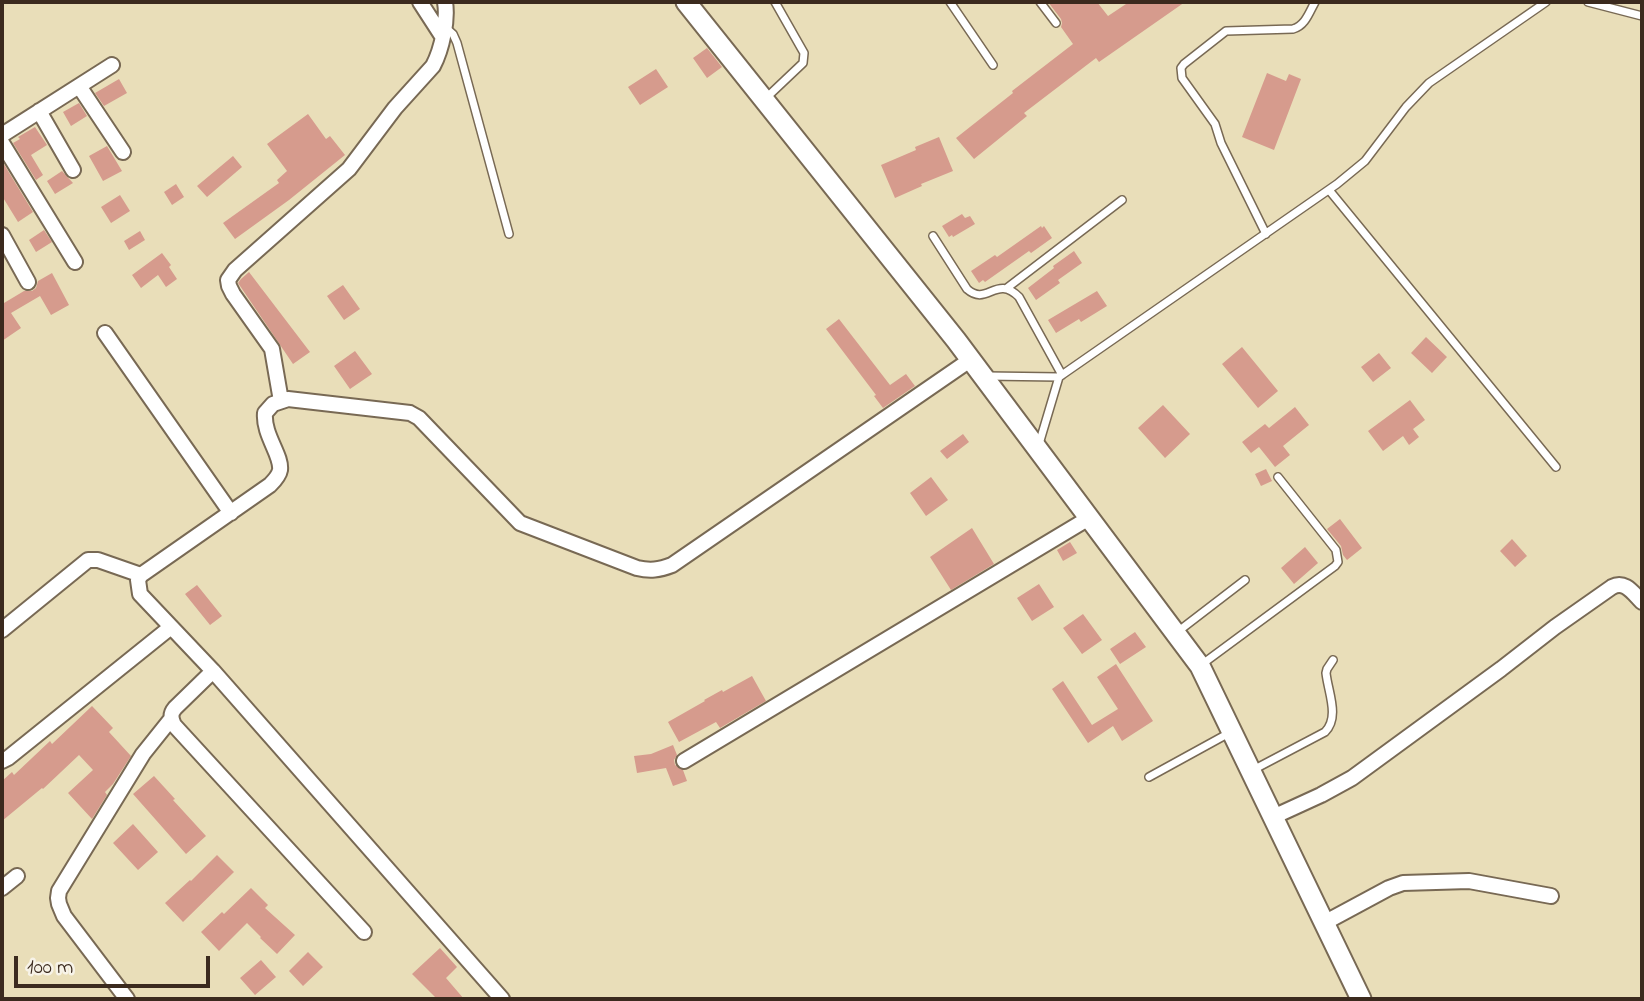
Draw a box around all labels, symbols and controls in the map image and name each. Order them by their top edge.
scale bar [18,942,214,986]
text: 100 m [27,953,73,983]

